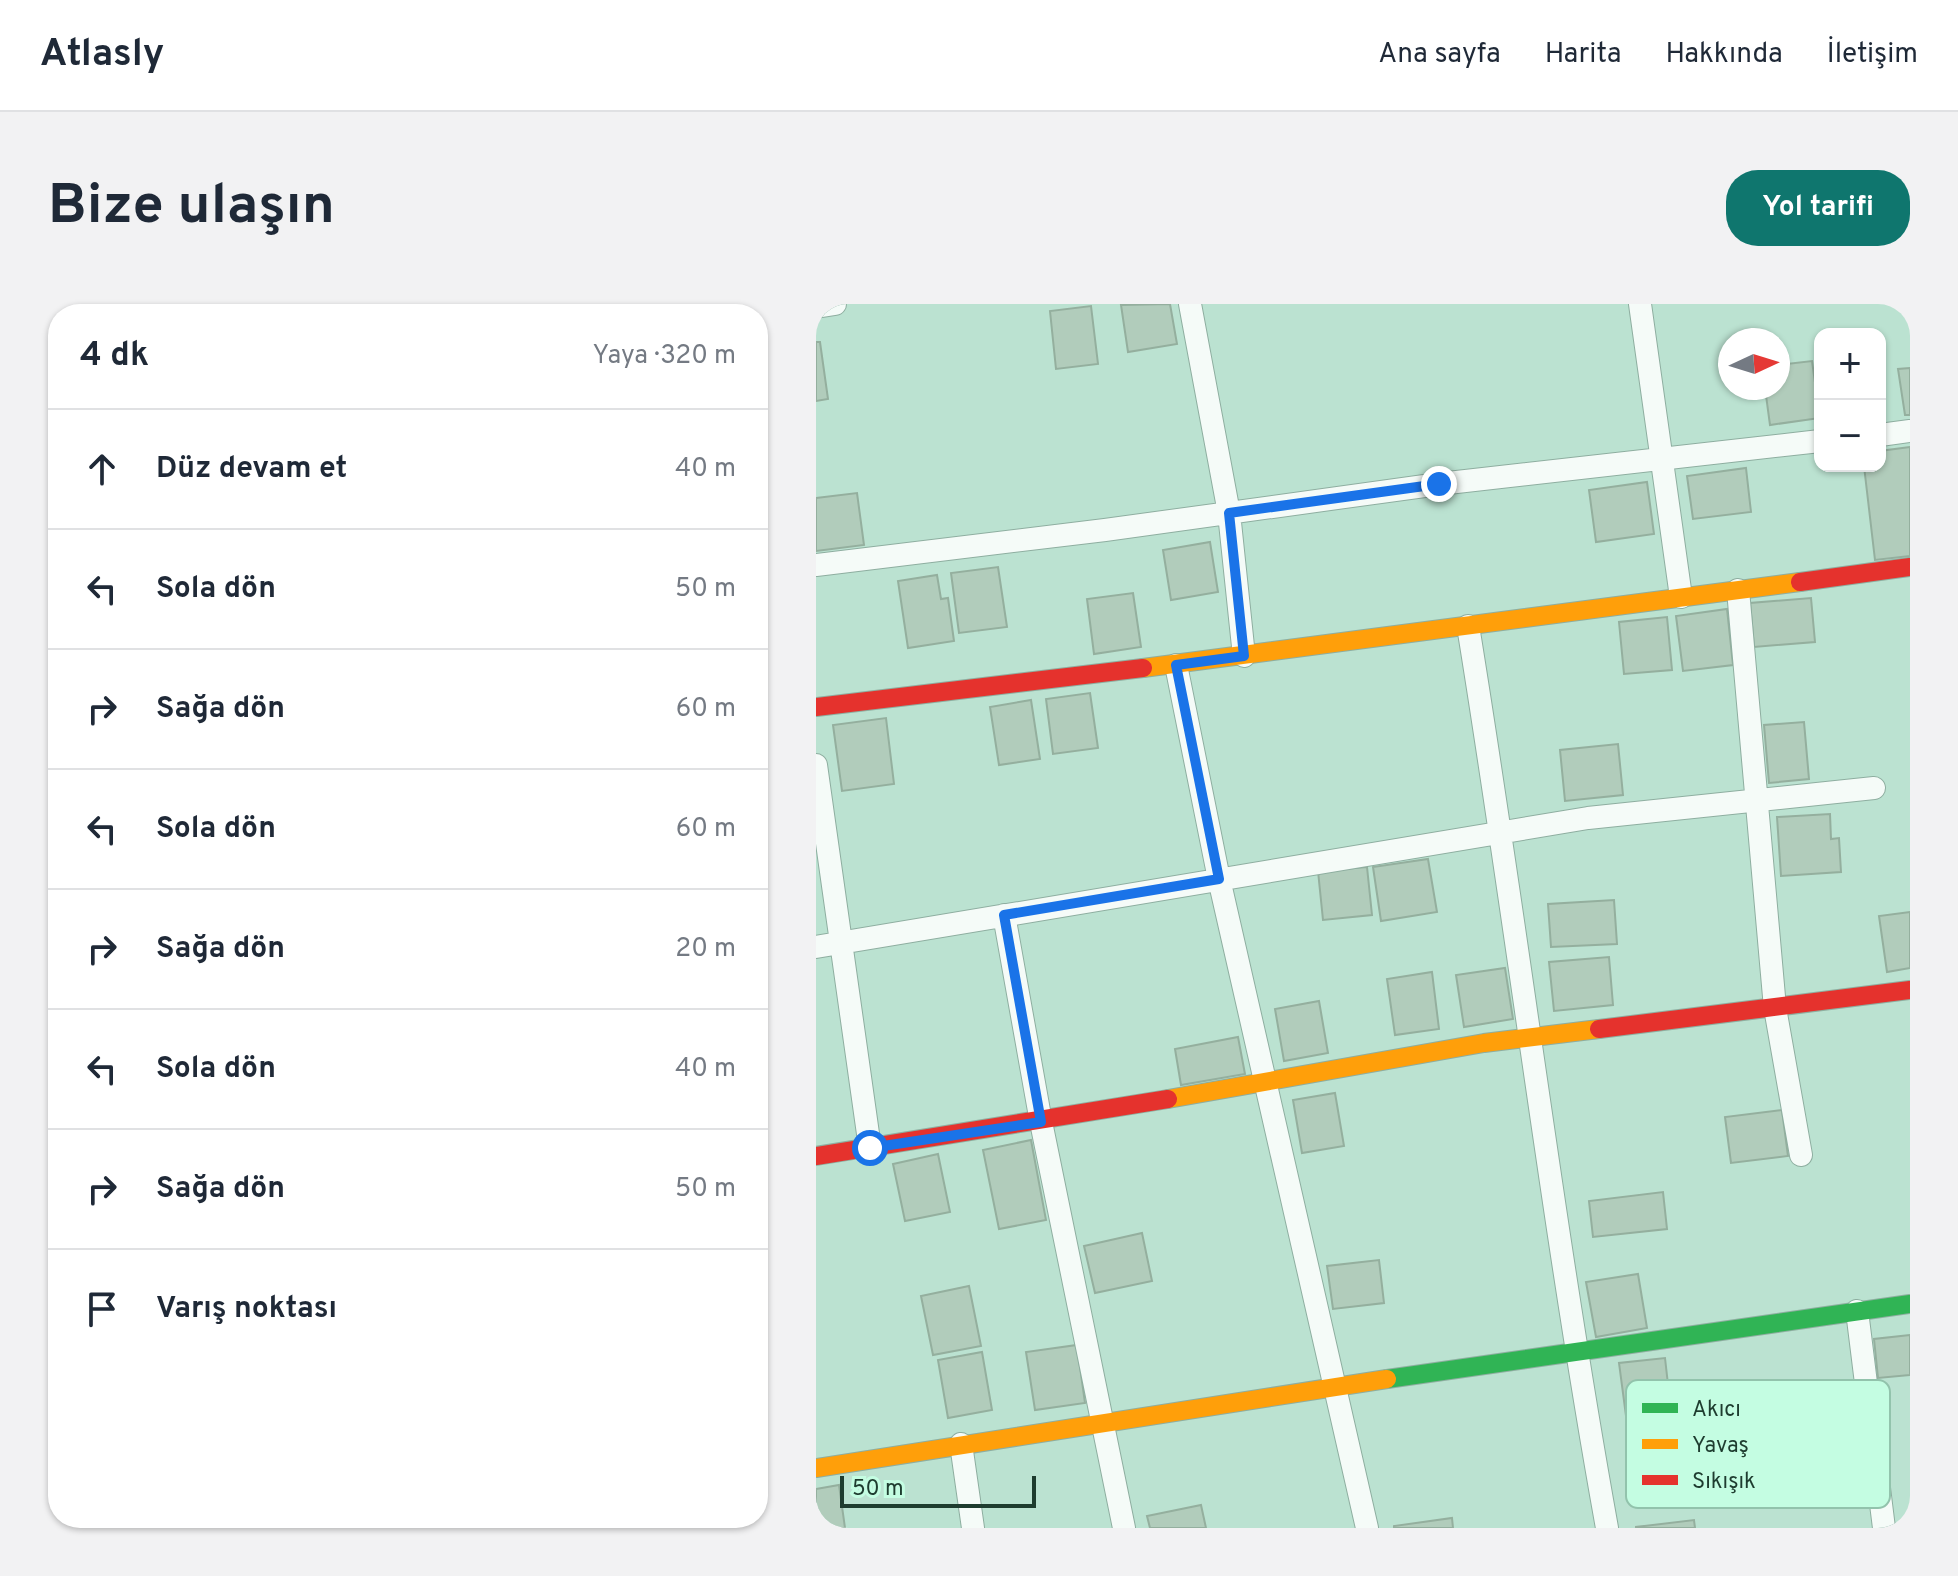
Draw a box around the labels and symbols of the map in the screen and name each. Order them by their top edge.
north arrow [1718,328,1790,400]
route end [1421,466,1457,502]
route start [852,1130,888,1166]
legend [1626,1380,1890,1508]
text: Akıcı [1692,1397,1741,1424]
text: Yavaş [1692,1433,1749,1460]
text: Sıkışık [1692,1469,1756,1496]
scale bar [840,1472,1036,1508]

